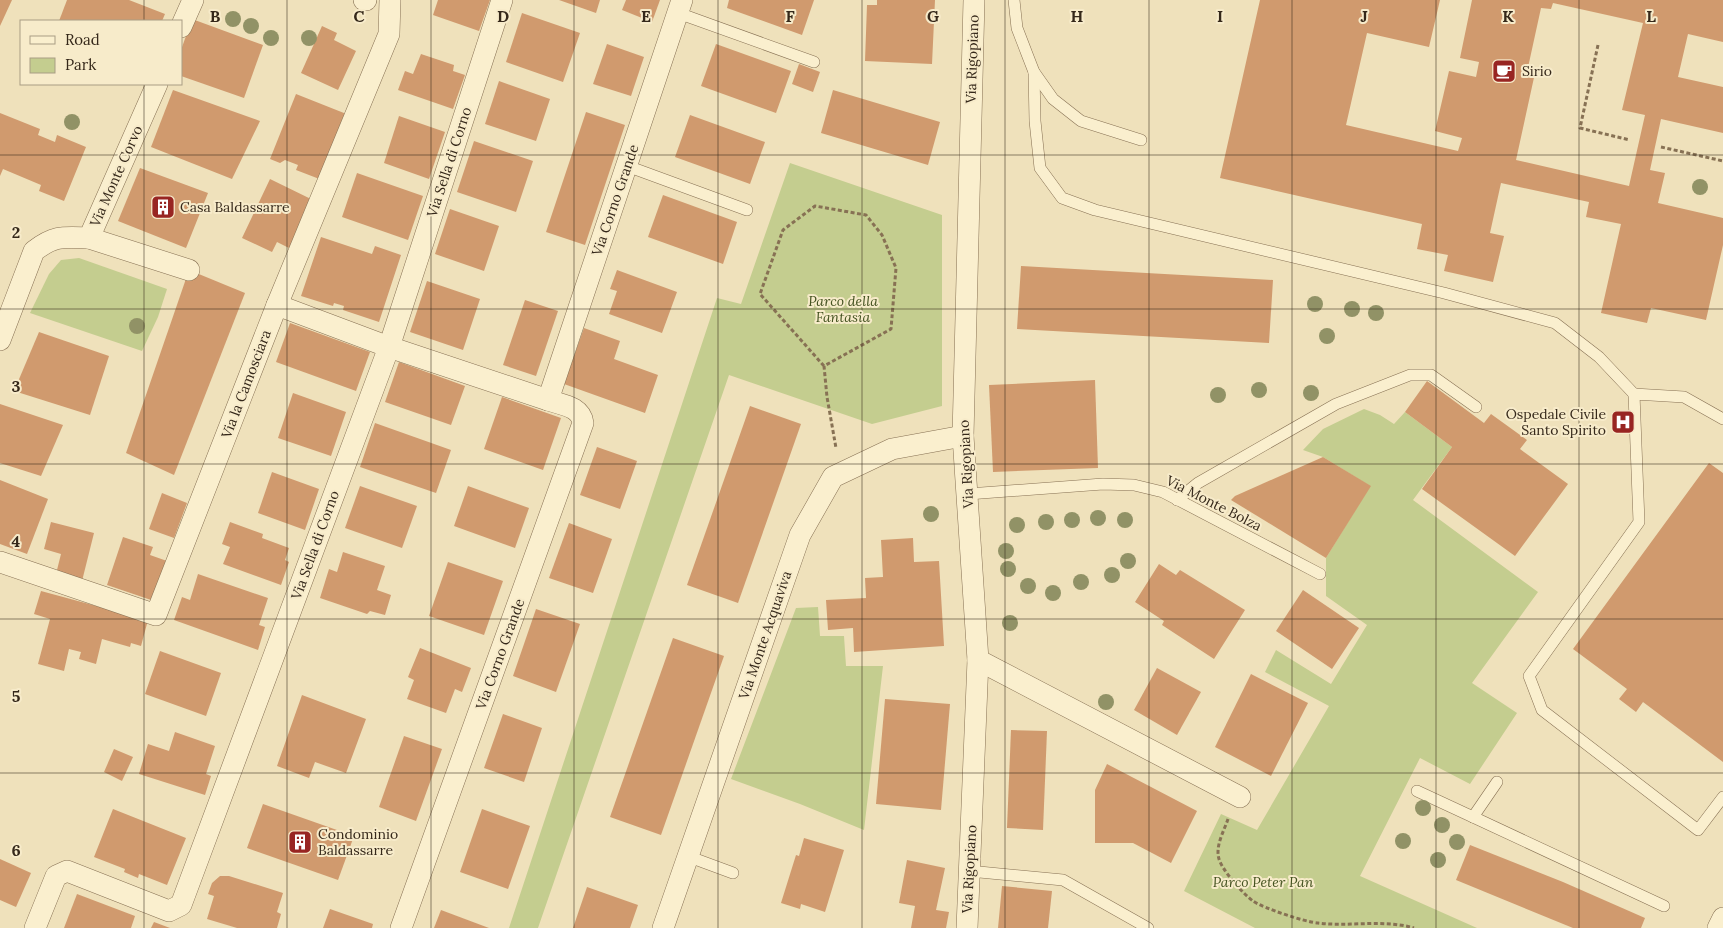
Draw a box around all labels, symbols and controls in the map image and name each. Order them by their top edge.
text: B [210,6,221,26]
text: C [353,6,365,26]
text: D [497,6,509,26]
text: E [641,6,651,26]
text: F [785,6,795,26]
text: G [927,6,939,26]
text: H [1071,6,1084,26]
text: I [1217,6,1223,26]
text: J [1360,6,1368,26]
text: K [1502,6,1514,26]
text: L [1646,6,1656,26]
street label: Via Rigopiano [961,14,983,105]
legend [20,20,182,85]
text: Road [65,30,100,49]
text: Park [65,55,96,74]
cafe icon: Sirio [1491,58,1517,84]
place label: Sirio [1522,62,1552,80]
street label: Via Sella di Corno [422,105,475,220]
street label: Via Monte Corvo [85,123,146,230]
street label: Via Corno Grande [587,142,643,259]
building icon: Casa Baldassarre [150,194,176,220]
place label: Casa Baldassarre [180,198,290,216]
text: 2 [12,222,20,242]
park label: Parco della Fantasia [808,292,878,326]
street label: Via la Camosciara [217,327,275,442]
text: 3 [12,376,21,396]
place label: Ospedale Civile Santo Spirito [1506,405,1606,439]
hospital icon: Ospedale Civile Santo Spirito [1610,409,1636,435]
street label: Via Rigopiano [955,419,977,510]
street label: Via Monte Bolza [1162,471,1265,535]
street label: Via Sella di Corno [287,488,343,603]
text: 4 [12,531,21,551]
street label: Via Monte Acquaviva [734,568,795,702]
street label: Via Corno Grande [471,596,529,713]
text: 5 [12,686,21,706]
street label: Via Rigopiano [958,824,980,915]
place label: Condominio Baldassarre [318,825,398,859]
building icon: Condominio Baldassarre [287,829,313,855]
text: 6 [11,840,21,860]
park label: Parco Peter Pan [1213,873,1314,891]

